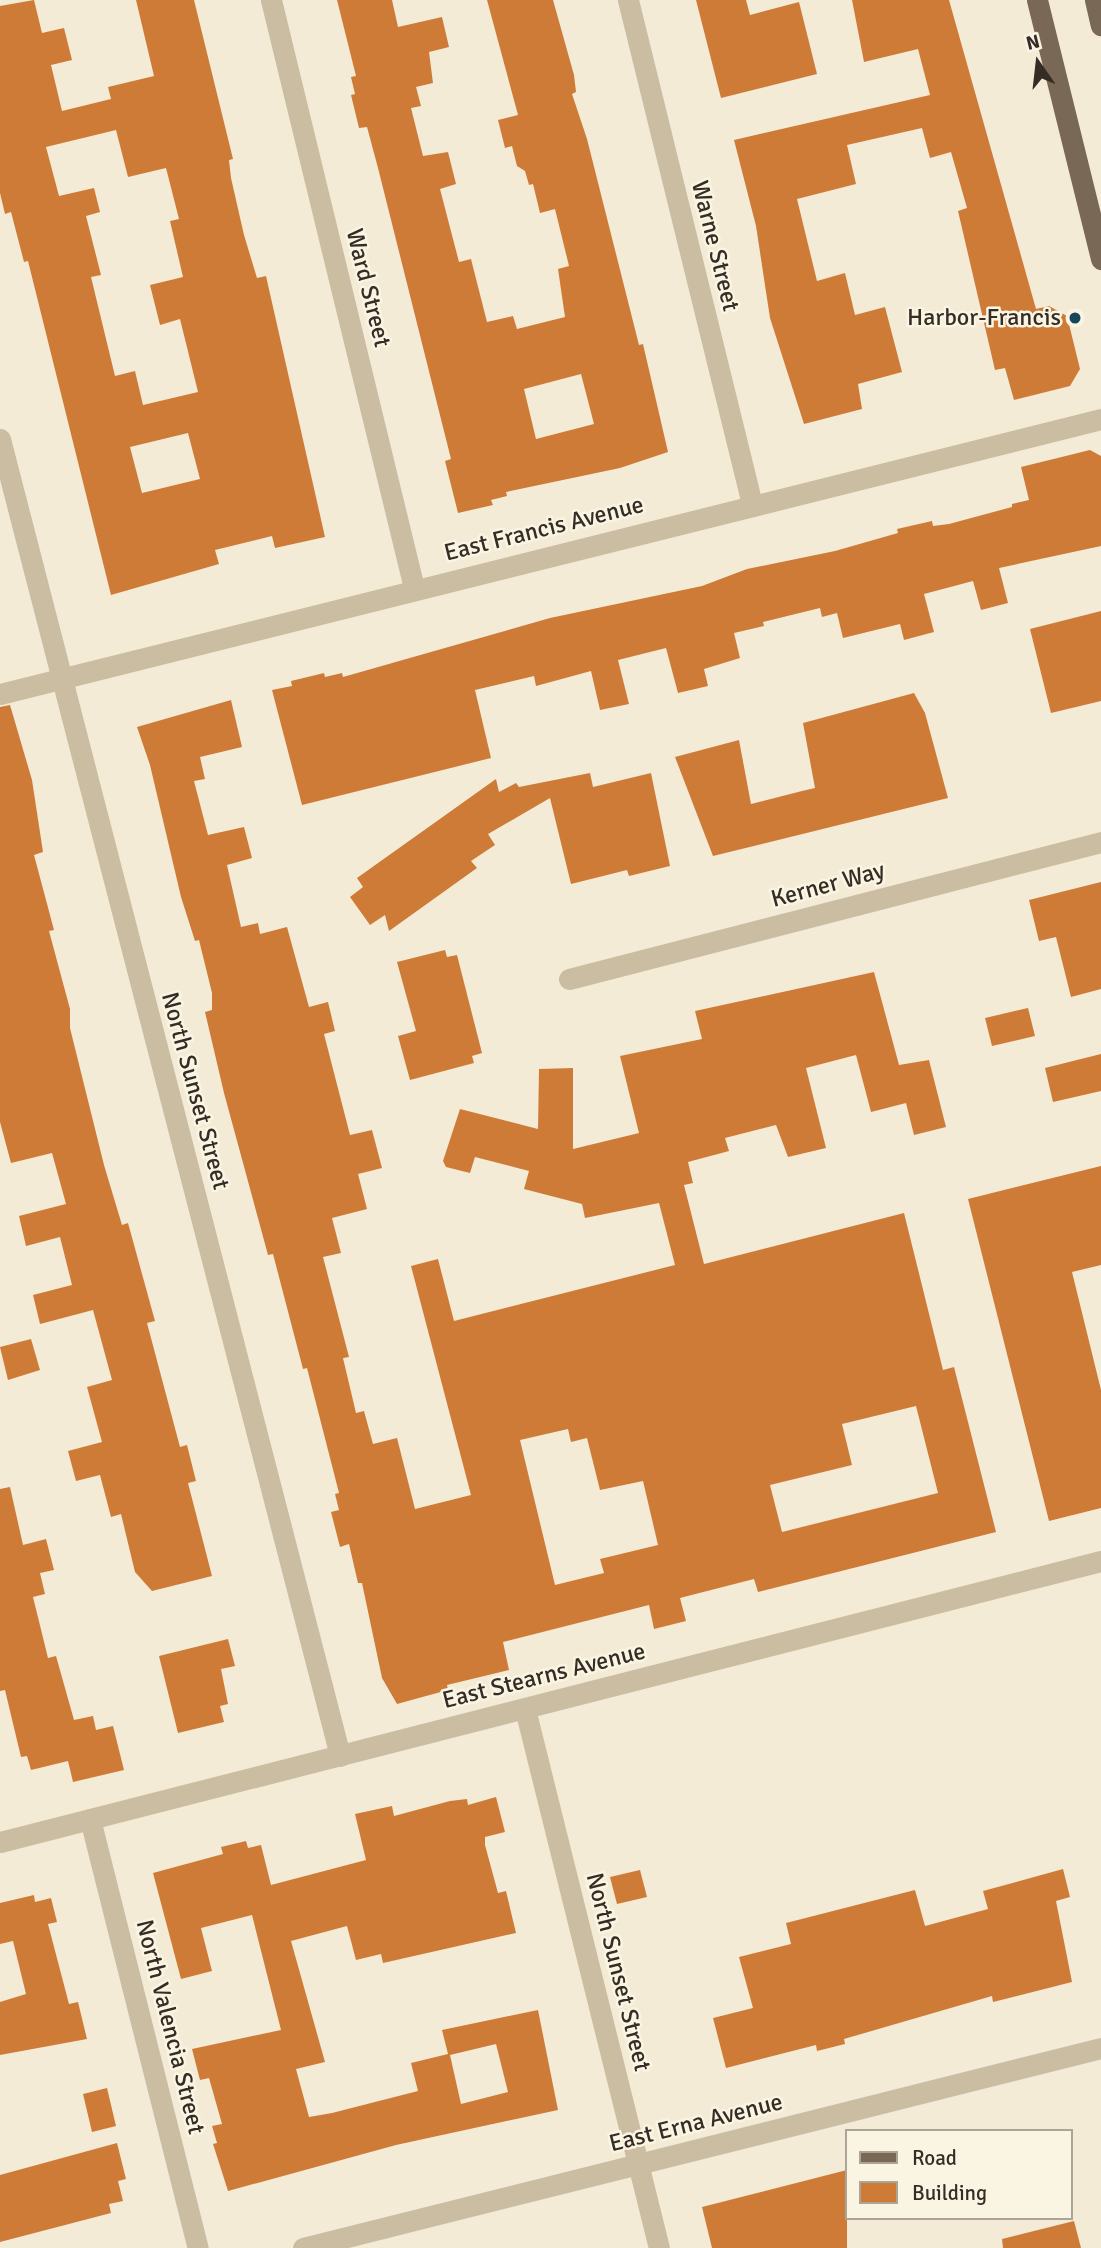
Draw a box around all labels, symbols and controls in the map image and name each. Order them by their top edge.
north arrow [1003,28,1073,98]
text: N [1024,29,1042,56]
street label: Warne Street [685,178,745,314]
street label: Ward Street [339,226,397,350]
place label: Harbor-Francis [907,304,1061,332]
marker: Harbor-Francis [1067,310,1083,326]
street label: East Francis Avenue [441,490,647,568]
street label: Kerner Way [768,856,888,914]
street label: North Sunset Street [155,989,235,1193]
street label: East Stearns Avenue [439,1637,649,1715]
street label: North Sunset Street [579,1870,657,2074]
street label: North Valencia Street [129,1917,211,2137]
street label: East Erna Avenue [606,2088,786,2158]
legend [846,2129,1073,2220]
text: Road [912,2145,957,2171]
text: Building [912,2180,987,2206]

